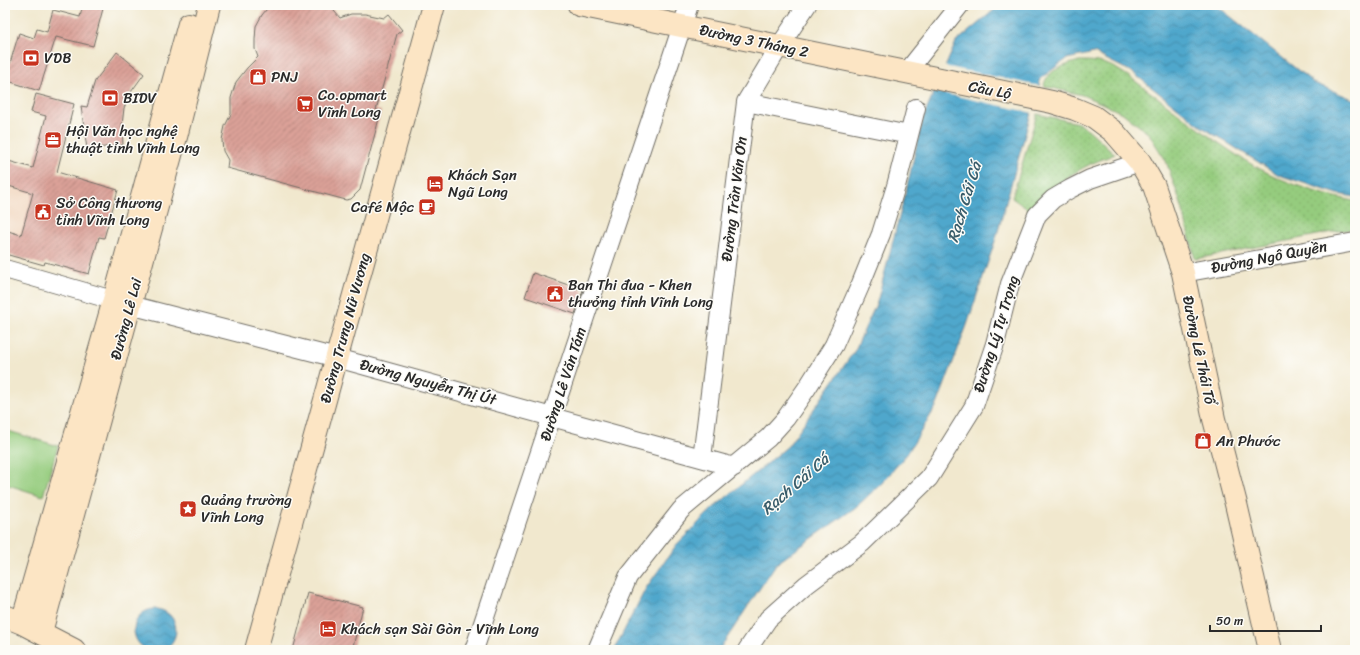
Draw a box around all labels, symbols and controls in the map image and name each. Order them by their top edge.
street label: Đường 3 Tháng 2 [697,17,811,65]
place label: VDB [44,45,72,71]
bank icon: VDB [21,48,41,68]
place label: PNJ [271,64,299,90]
shop icon: PNJ [248,67,268,87]
street label: Cầu Lộ [966,73,1014,107]
place label: Co.opmart Vĩnh Long [318,82,387,125]
place label: BIDV [123,85,157,111]
bank icon: BIDV [100,88,120,108]
supermarket icon: Co.opmart Vĩnh Long [295,94,315,114]
place label: Hội Văn học nghệ thuật tỉnh Vĩnh Long [66,118,200,161]
office icon: Hội Văn học nghệ thuật tỉnh Vĩnh Long [43,130,63,150]
street label: Đường Trần Văn Ơn [713,135,755,263]
water label: Rạch Cái Cá [938,155,991,246]
place label: Khách Sạn Ngũ Long [448,162,517,205]
hotel icon: Khách Sạn Ngũ Long [425,174,445,194]
place label: Sở Công thương tỉnh Vĩnh Long [56,190,163,233]
place label: Café Mộc [351,194,415,220]
cafe icon: Café Mộc [417,197,437,217]
public building icon: Sở Công thương tỉnh Vĩnh Long [33,202,53,222]
street label: Đường Ngô Quyền [1209,233,1329,281]
street label: Đường Trưng Nữ Vương [312,250,378,406]
place label: Ban Thi đua - Khen thưởng tỉnh Vĩnh Long [568,272,713,315]
street label: Đường Lý Tự Trọng [966,272,1026,396]
street label: Đường Lê Lai [103,274,150,363]
public building icon: Ban Thi đua - Khen thưởng tỉnh Vĩnh Long [545,284,565,304]
street label: Đường Lê Thái Tổ [1175,293,1224,409]
street label: Đường Lê Văn Tám [532,323,594,445]
street label: Đường Nguyễn Thị Út [357,351,500,413]
place label: An Phước [1215,428,1281,454]
shop icon: An Phước [1193,431,1213,451]
water label: Rạch Cái Cá [754,444,838,522]
place label: Quảng trường Vĩnh Long [201,487,292,530]
place icon: Quảng trường Vĩnh Long [178,499,198,519]
scale bar [1210,607,1321,633]
text: 50 m [1216,610,1243,632]
place label: Khách sạn Sài Gòn - Vĩnh Long [341,616,540,642]
hotel icon: Khách sạn Sài Gòn - Vĩnh Long [318,619,338,639]

